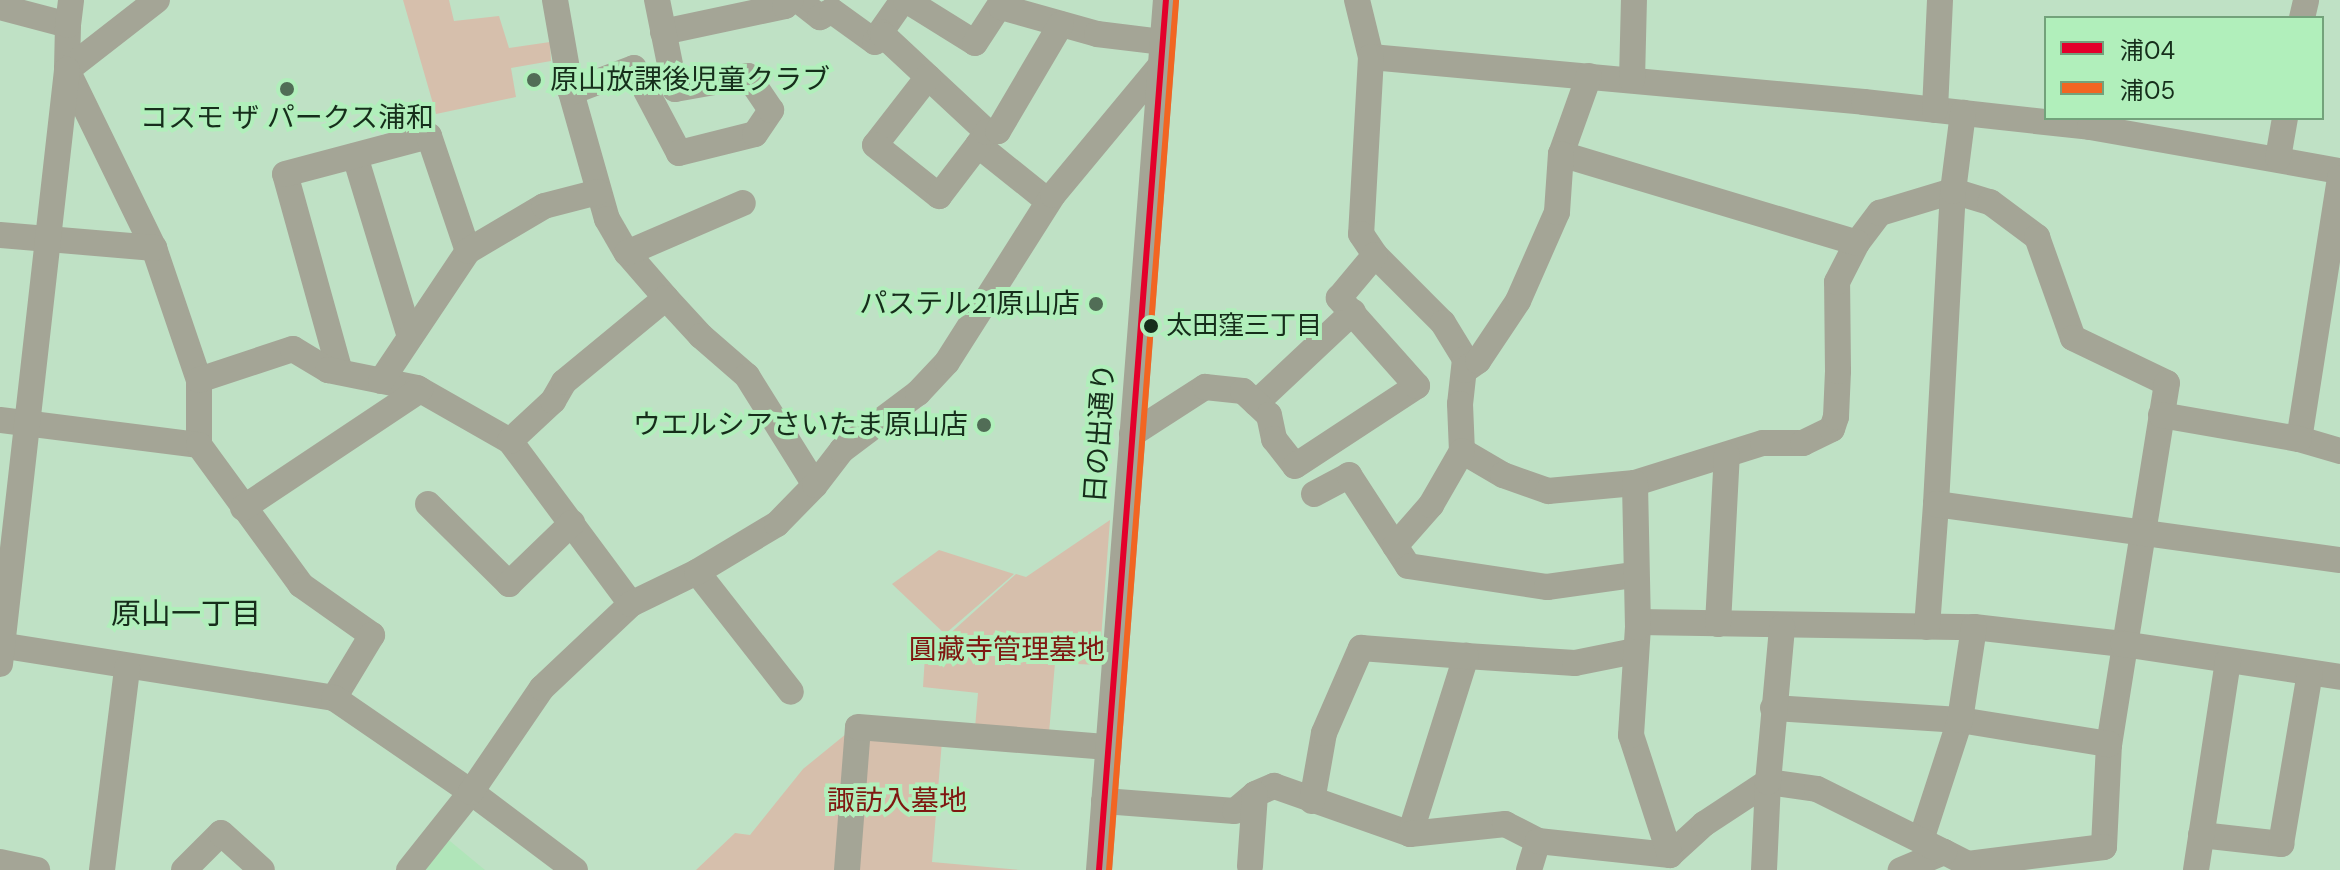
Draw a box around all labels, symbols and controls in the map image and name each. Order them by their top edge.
legend [2044,16,2324,120]
text: 浦04 [2120,35,2175,66]
place label: 原山放課後児童クラブ [550,63,830,97]
marker: 原山放課後児童クラブ [525,71,543,89]
text: 浦05 [2120,75,2175,106]
marker: コスモ ザ パークス浦和 [278,80,296,98]
place label: コスモ ザ パークス浦和 [140,101,434,135]
place label: パステル21原山店 [859,287,1080,321]
marker: パステル21原山店 [1087,295,1105,313]
place label: 太田窪三丁目 [1166,310,1322,342]
marker: 太田窪三丁目 [1143,318,1159,334]
street label: 日の出通り [1078,362,1122,504]
place label: ウエルシアさいたま原山店 [632,408,968,442]
marker: ウエルシアさいたま原山店 [975,416,993,434]
district label: 原山一丁目 [111,596,261,632]
park label: 圓藏寺管理墓地 [909,633,1105,667]
park label: 諏訪入墓地 [827,784,967,818]

